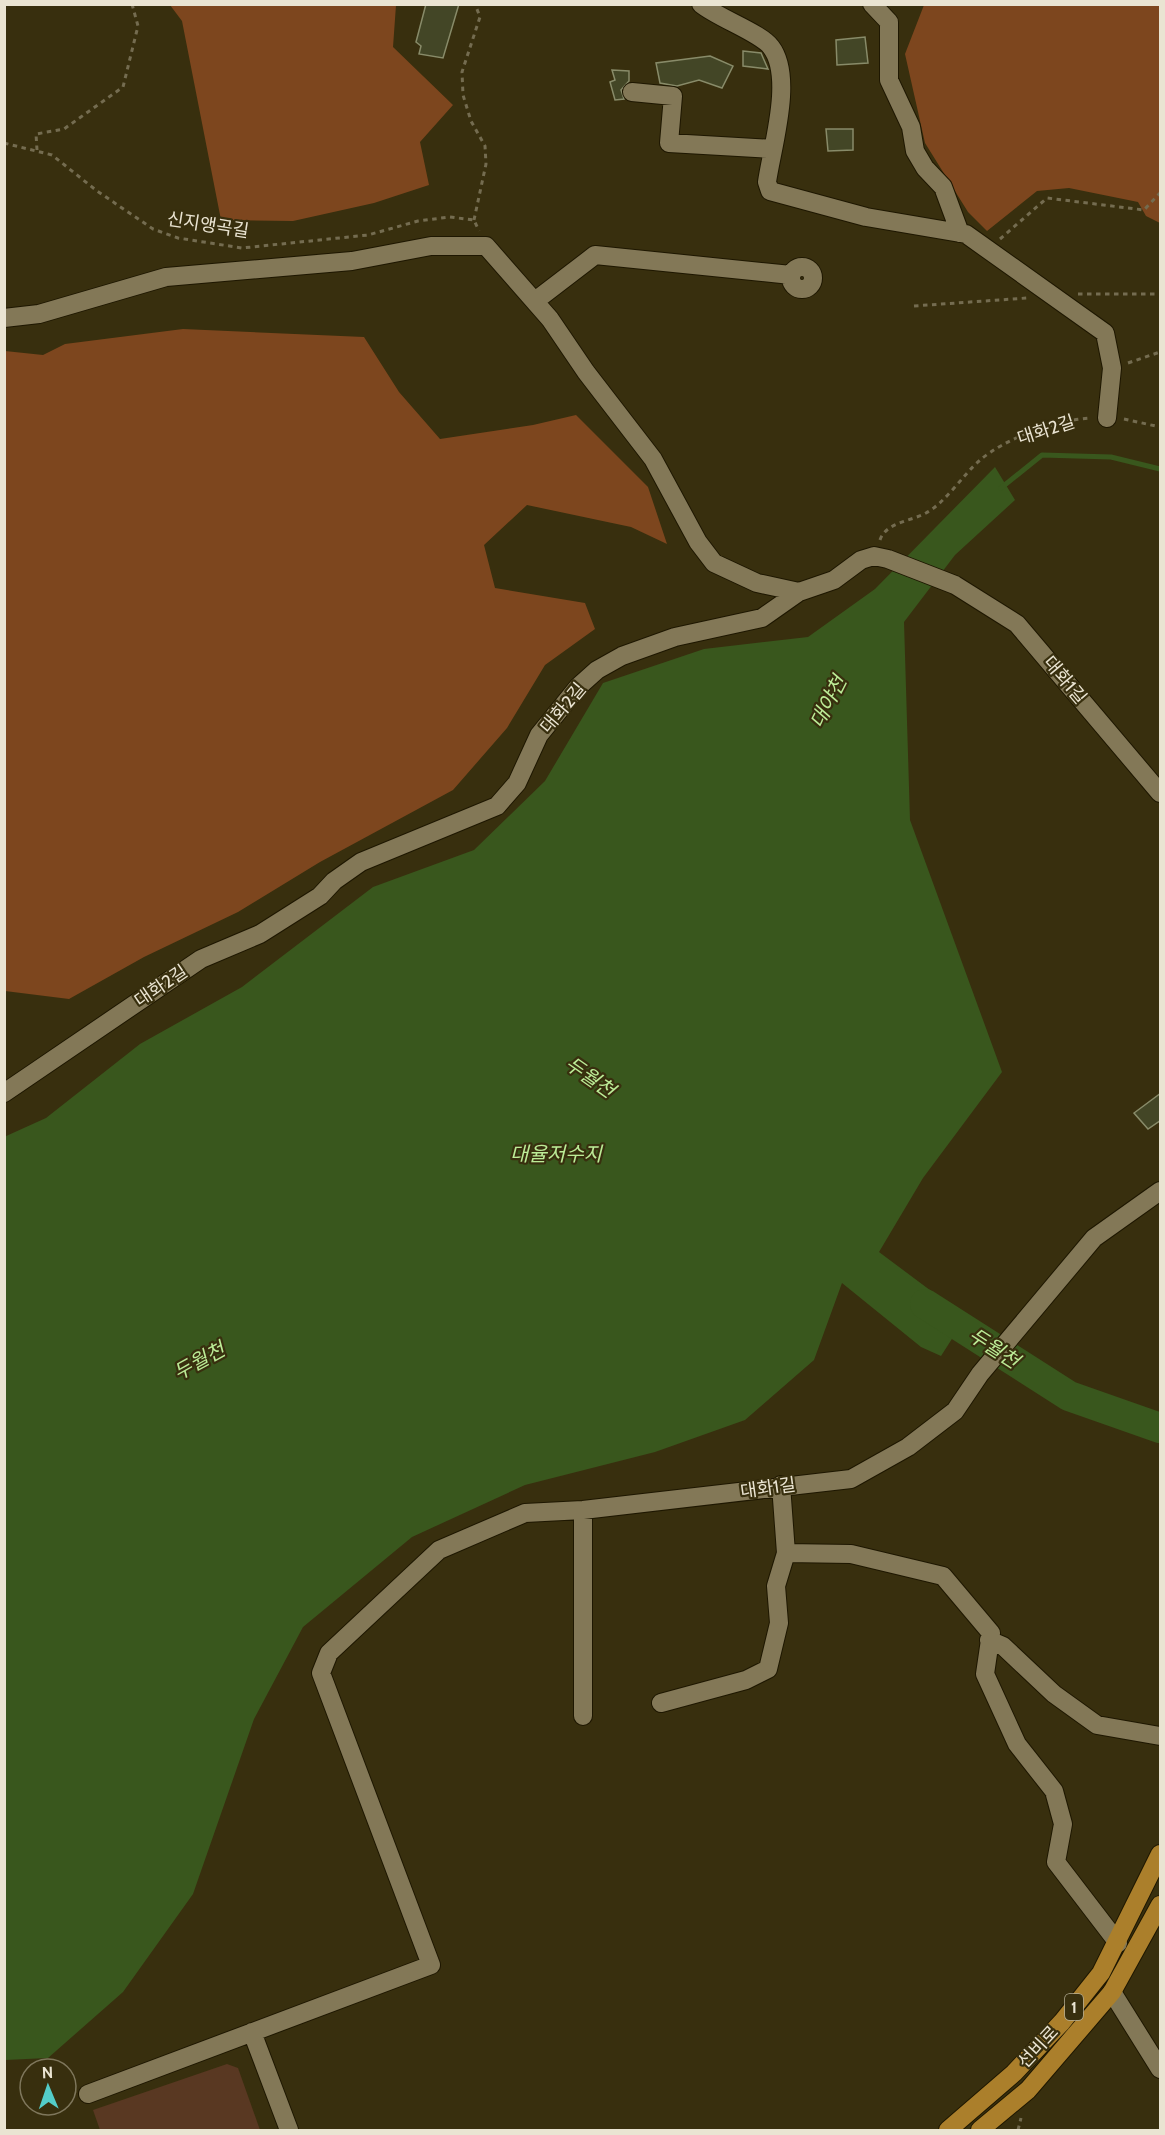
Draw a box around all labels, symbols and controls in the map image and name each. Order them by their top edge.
street label: 신지앵곡길 [165,208,251,242]
street label: 대화2길 [1014,410,1078,450]
street label: 대화1길 [1039,652,1091,708]
water label: 대야천 [805,670,852,732]
street label: 대화2길 [536,678,590,738]
street label: 대화2길 [130,960,192,1012]
water label: 두월천 [561,1051,622,1104]
water label: 대율저수지 [510,1142,604,1166]
water label: 두월천 [964,1323,1026,1375]
water label: 두월천 [169,1336,231,1385]
street label: 대화1길 [739,1473,797,1503]
road number: 1 [1065,1994,1083,2020]
street label: 선비로 [1013,2021,1063,2073]
north arrow [18,2057,78,2117]
text: N [42,2063,53,2082]

